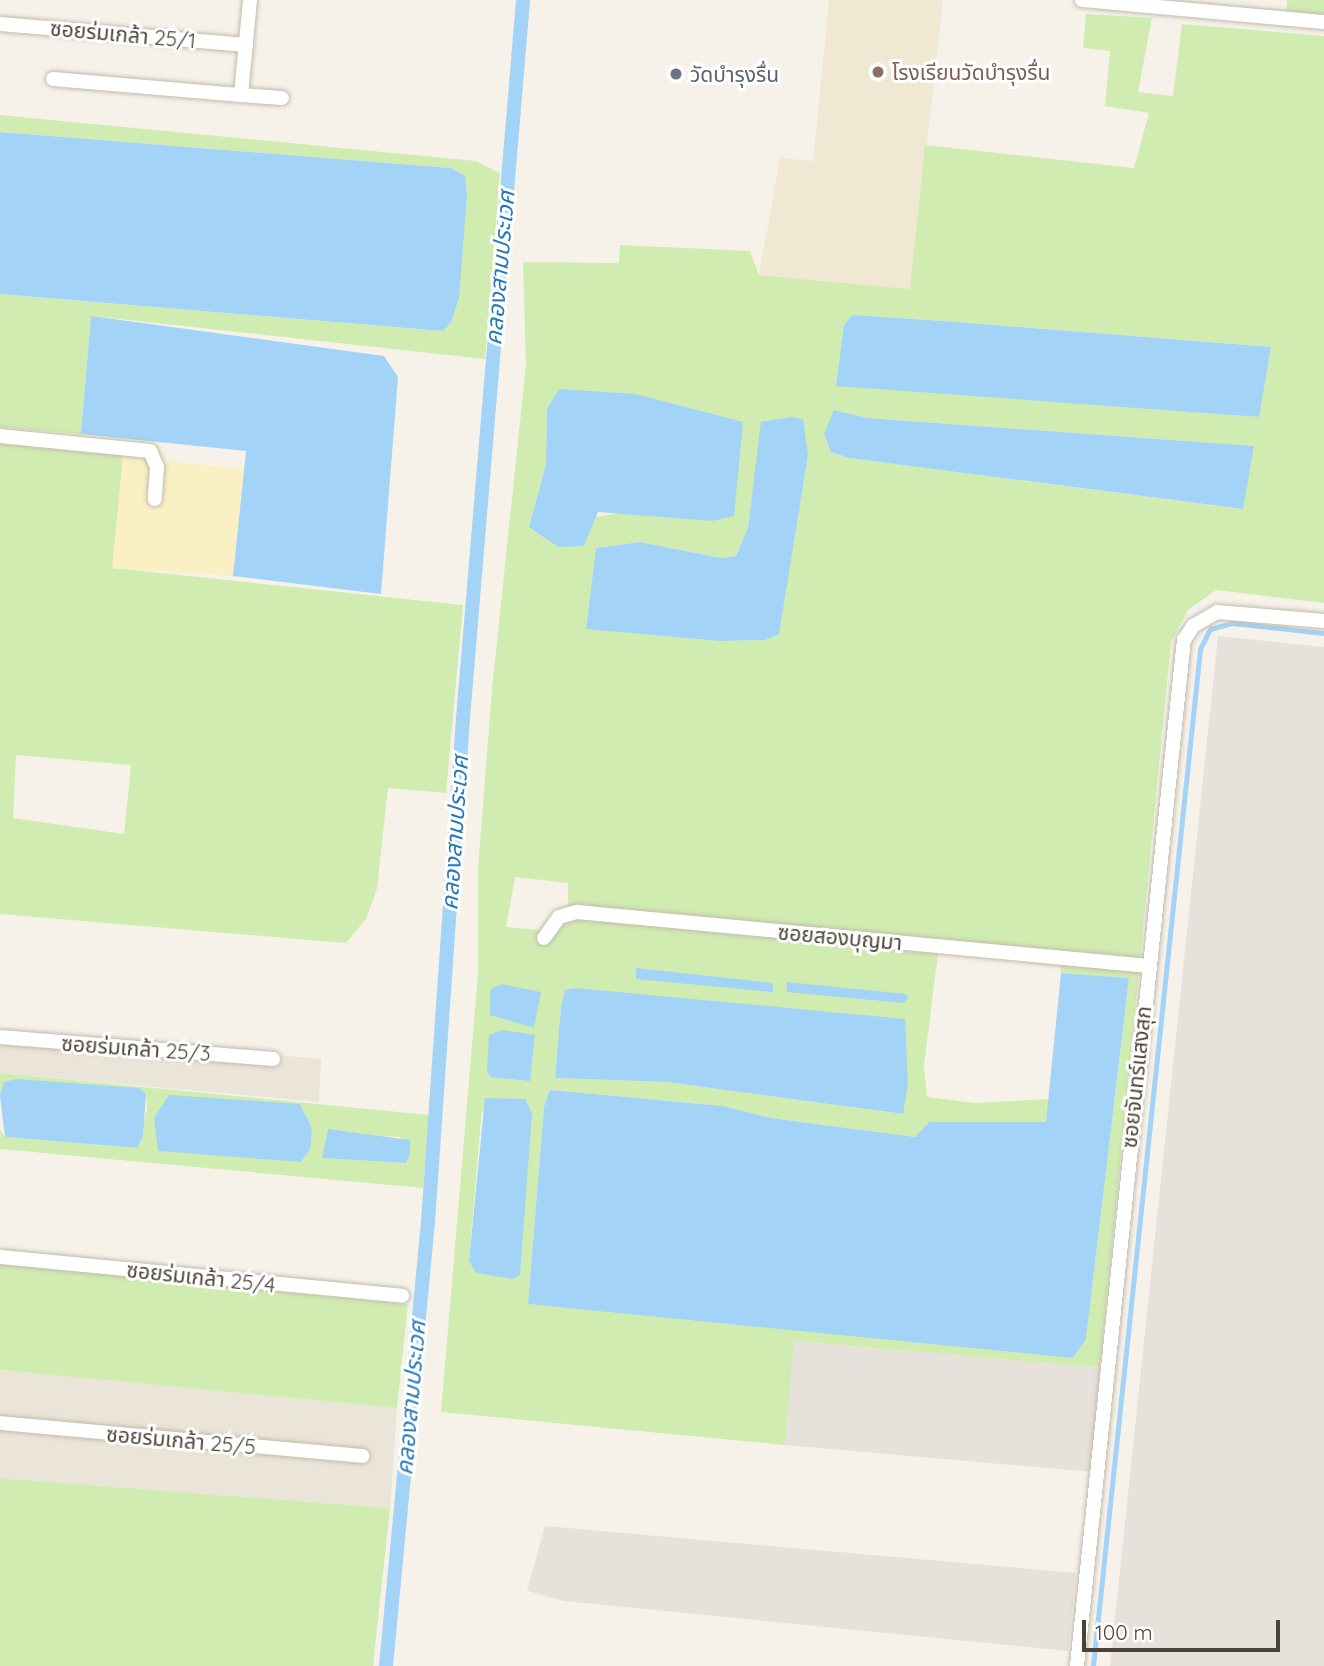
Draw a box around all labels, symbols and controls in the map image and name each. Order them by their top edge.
street label: ซอยร่มเกล้า 25/1 [49,15,197,53]
place label: โรงเรียนวัดบำรุงรื่น [892,59,1050,85]
place label: วัดบำรุงรื่น [690,61,779,87]
marker: โรงเรียนวัดบำรุงรื่น [870,64,886,80]
marker: วัดบำรุงรื่น [668,66,684,82]
water label: คลองสามประเวศ [480,190,520,346]
water label: คลองสามประเวศ [436,755,474,911]
street label: ซอยสองบุญมา [777,919,903,955]
street label: ซอยจันทร์แสงสุก [1116,1005,1156,1149]
street label: ซอยร่มเกล้า 25/3 [61,1030,211,1066]
street label: ซอยร่มเกล้า 25/4 [125,1257,277,1297]
water label: คลองสามประเวศ [391,1320,431,1476]
street label: ซอยร่มเกล้า 25/5 [105,1421,257,1459]
scale bar [1086,1606,1284,1650]
text: 100 m [1095,1619,1153,1645]

